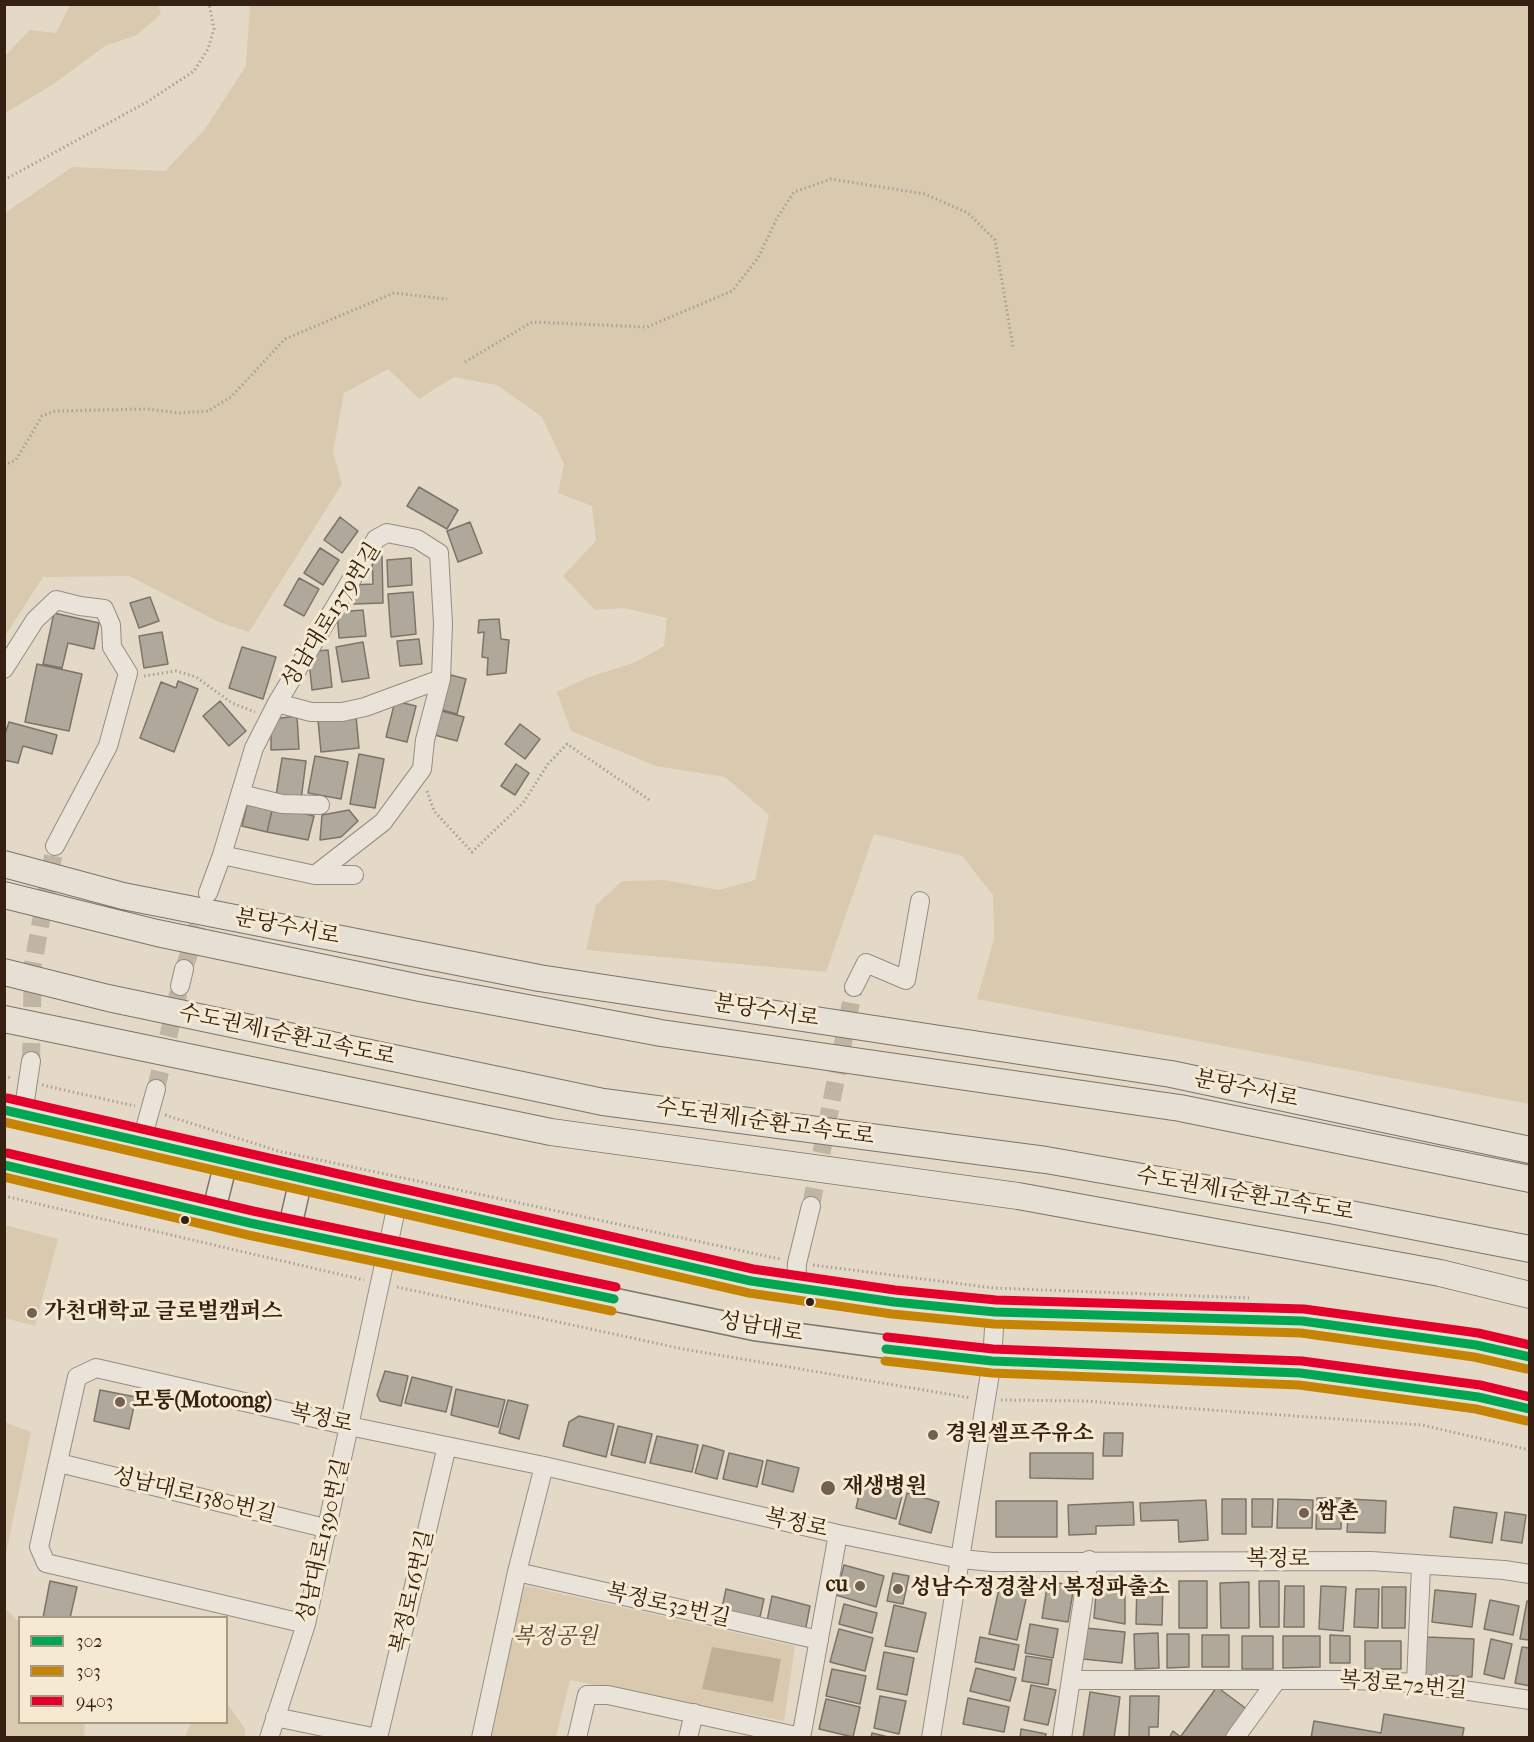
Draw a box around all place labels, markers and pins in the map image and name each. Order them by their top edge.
unlabelled marker [179,1214,191,1226]
unlabelled marker [804,1296,816,1308]
place label: 가천대학교 글로벌캠퍼스 [44,1300,282,1326]
marker: 가천대학교 글로벌캠퍼스 [25,1306,39,1320]
place label: 모퉁(Motoong) [132,1389,272,1415]
marker: 모퉁(Motoong) [113,1395,127,1409]
place label: 경원셀프주유소 [945,1422,1094,1448]
marker: 경원셀프주유소 [926,1428,940,1442]
place label: 재생병원 [842,1475,927,1501]
marker: 재생병원 [819,1479,837,1497]
place label: 쌈촌 [1316,1500,1359,1526]
marker: 쌈촌 [1297,1506,1311,1520]
place label: cu [826,1573,848,1599]
place label: 성남수정경찰서 복정파출소 [910,1576,1170,1602]
marker: cu [853,1579,867,1593]
marker: 성남수정경찰서 복정파출소 [891,1582,905,1596]

